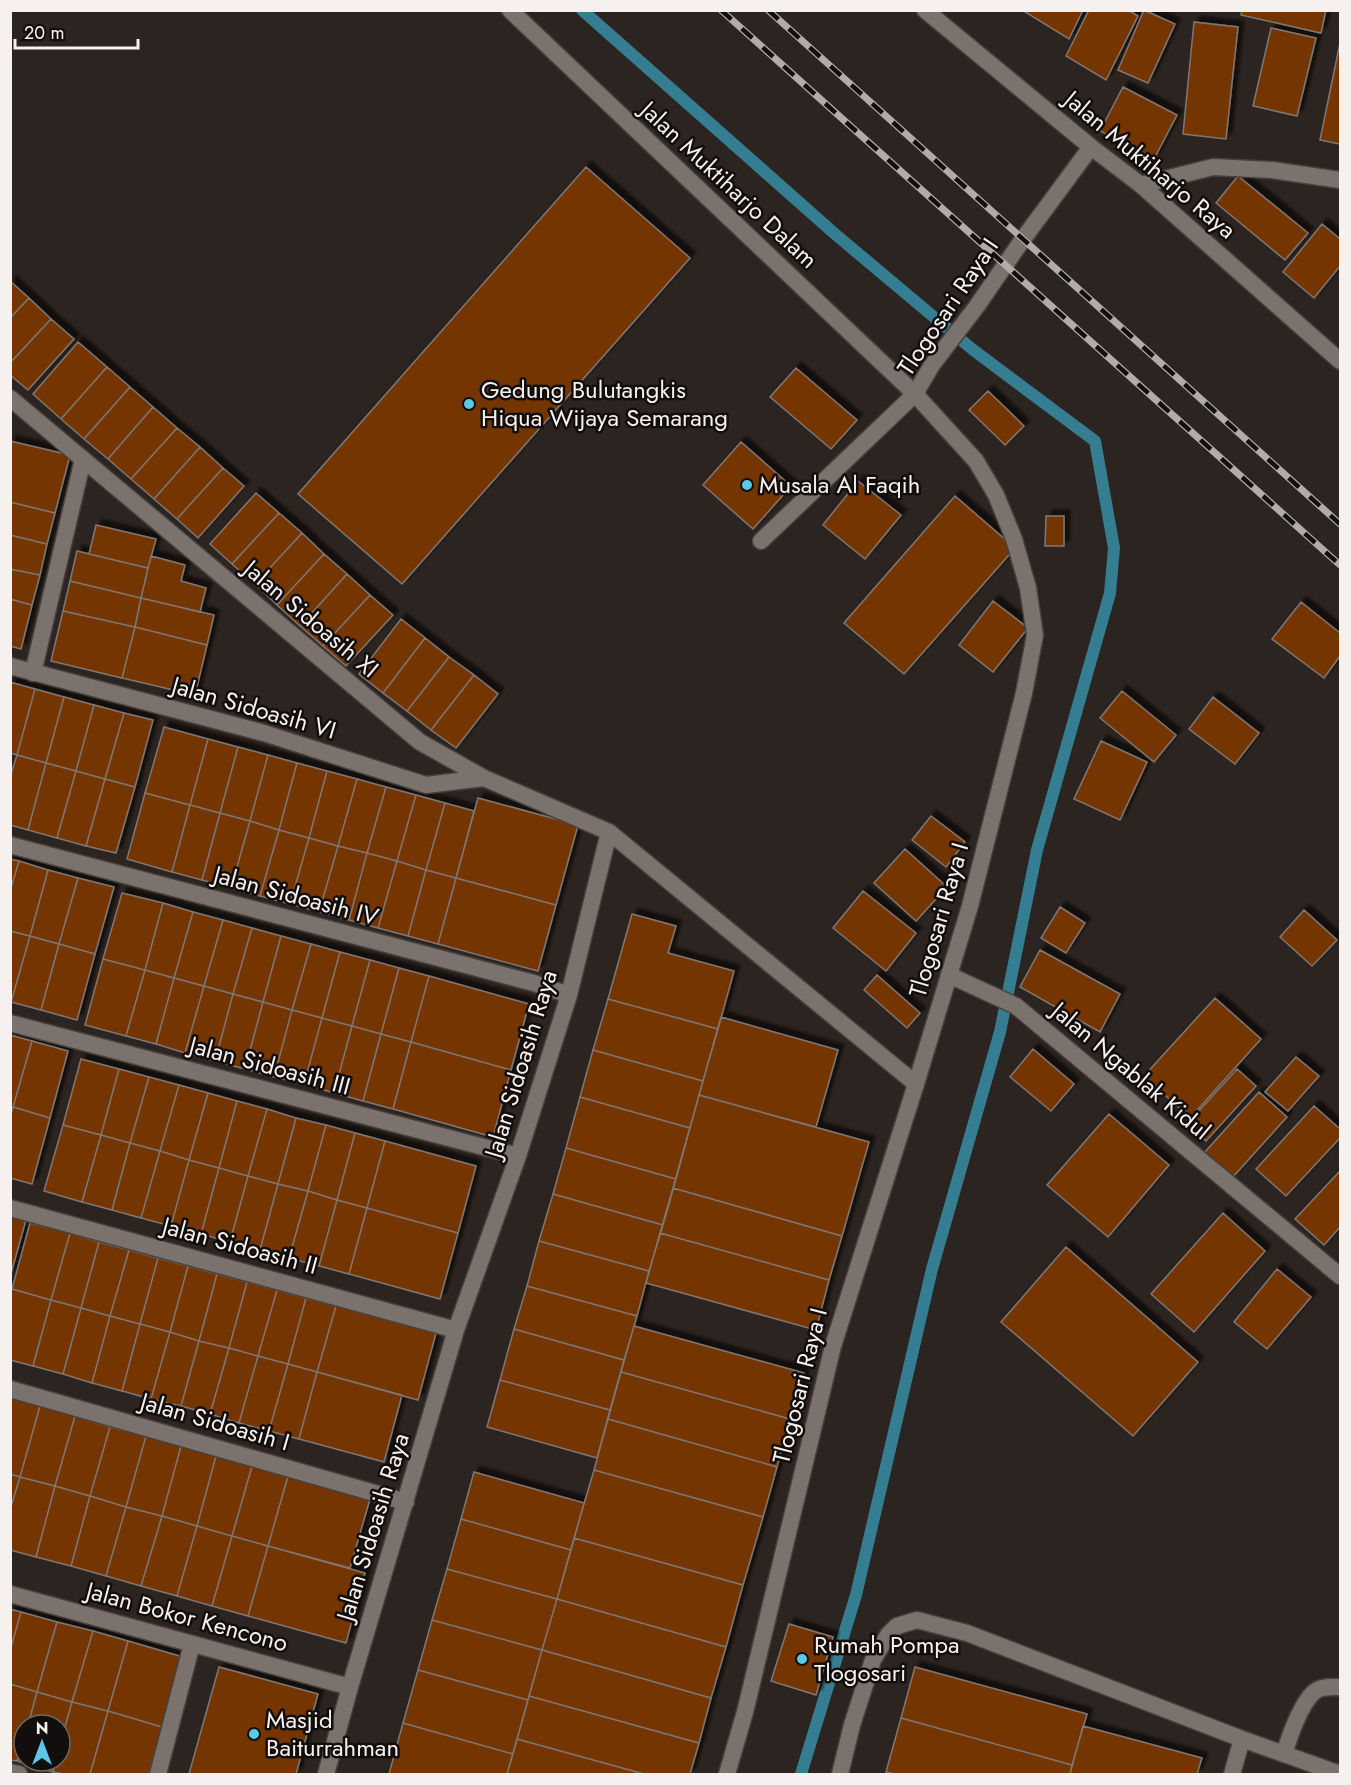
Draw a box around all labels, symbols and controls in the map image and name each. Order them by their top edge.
scale bar [15,12,138,50]
text: 20 m [24,20,64,46]
street label: Jalan Muktiharjo Raya [1055,80,1244,247]
street label: Jalan Muktiharjo Dalam [631,91,826,276]
street label: Tlogosari Raya I [888,231,1007,383]
place label: Gedung Bulutangkis Hiqua Wijaya Semarang [481,372,728,435]
marker: Gedung Bulutangkis Hiqua Wijaya Semarang [462,397,476,411]
place label: Musala Al Faqih [759,467,920,502]
marker: Musala Al Faqih [740,478,754,492]
street label: Jalan Sidoasih XI [234,550,386,686]
street label: Jalan Sidoasih VI [165,667,340,748]
street label: Tlogosari Raya I [900,838,977,1001]
street label: Jalan Sidoasih IV [207,856,383,934]
street label: Jalan Sidoasih Raya [474,966,566,1165]
street label: Jalan Ngablak Kidul [1042,992,1218,1148]
street label: Jalan Sidoasih III [183,1026,354,1104]
street label: Jalan Sidoasih II [156,1207,322,1283]
street label: Tlogosari Raya I [763,1304,836,1468]
street label: Jalan Sidoasih I [134,1383,294,1459]
street label: Jalan Sidoasih Raya [326,1429,418,1628]
street label: Jalan Bokor Kencono [79,1572,292,1660]
place label: Rumah Pompa Tlogosari [814,1627,960,1690]
marker: Rumah Pompa Tlogosari [795,1652,809,1666]
place label: Masjid Baiturrahman [266,1702,399,1765]
north arrow [12,1713,72,1773]
text: N [36,1717,48,1740]
marker: Masjid Baiturrahman [247,1727,261,1741]

